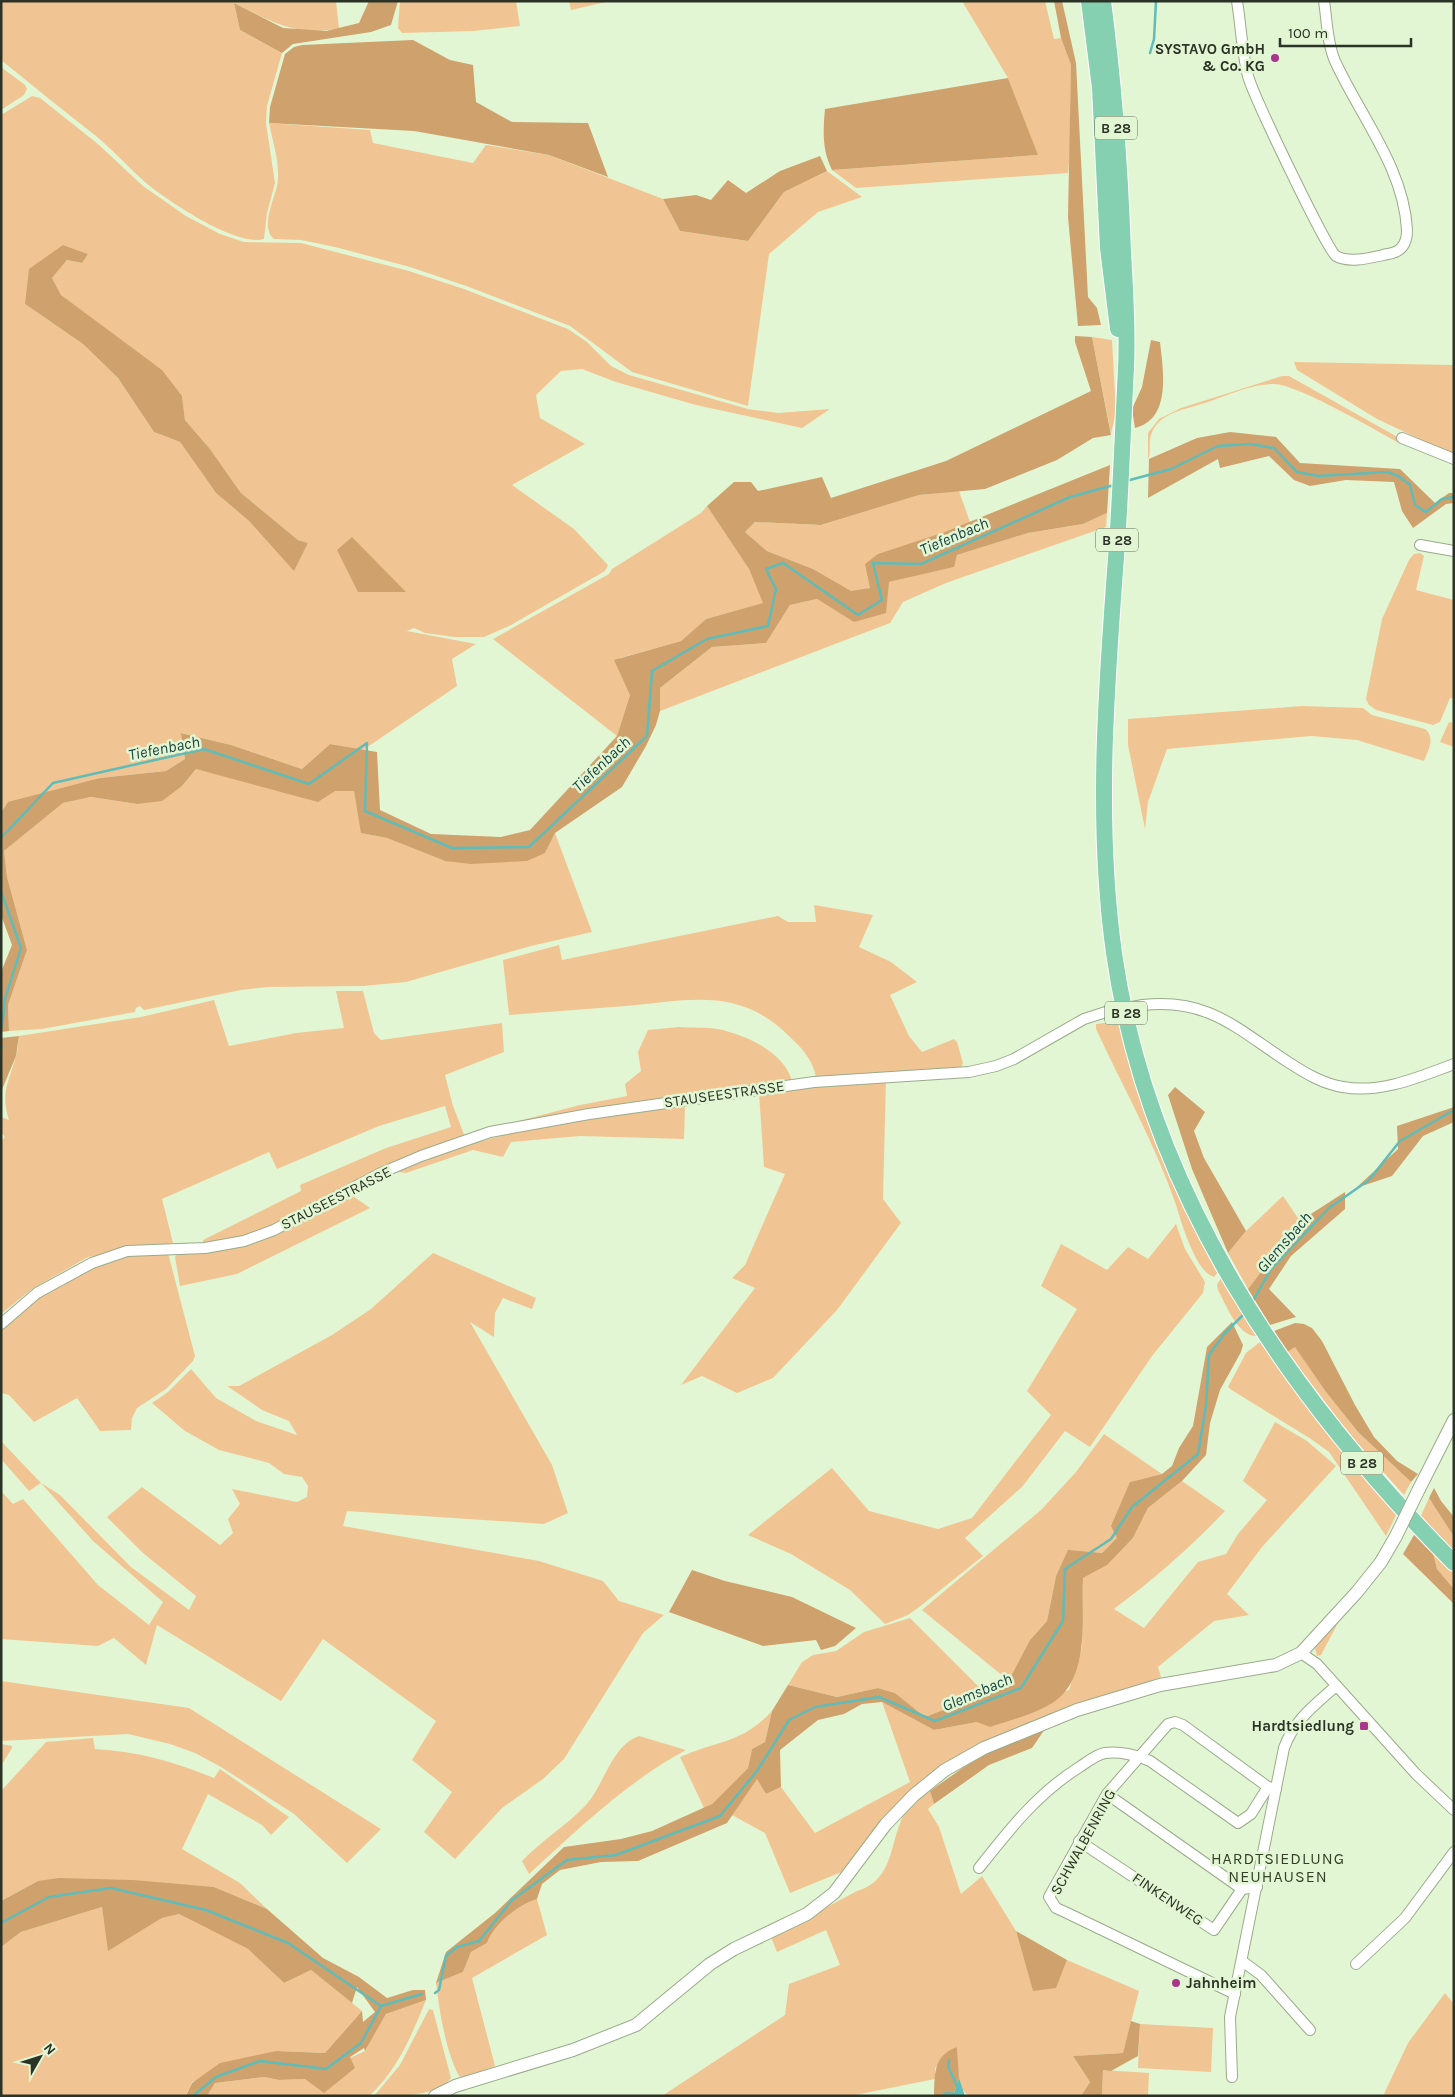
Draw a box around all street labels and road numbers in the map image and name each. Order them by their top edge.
road number: B 28 [1095,116,1137,140]
road number: B 28 [1096,528,1138,552]
road number: B 28 [1105,1001,1147,1024]
street label: STAUSEESTRASSE [663,1077,785,1111]
street label: STAUSEESTRASSE [278,1162,394,1234]
road number: B 28 [1341,1452,1383,1475]
street label: SCHWALBENRING [1046,1786,1120,1898]
street label: FINKENWEG [1129,1869,1207,1929]

